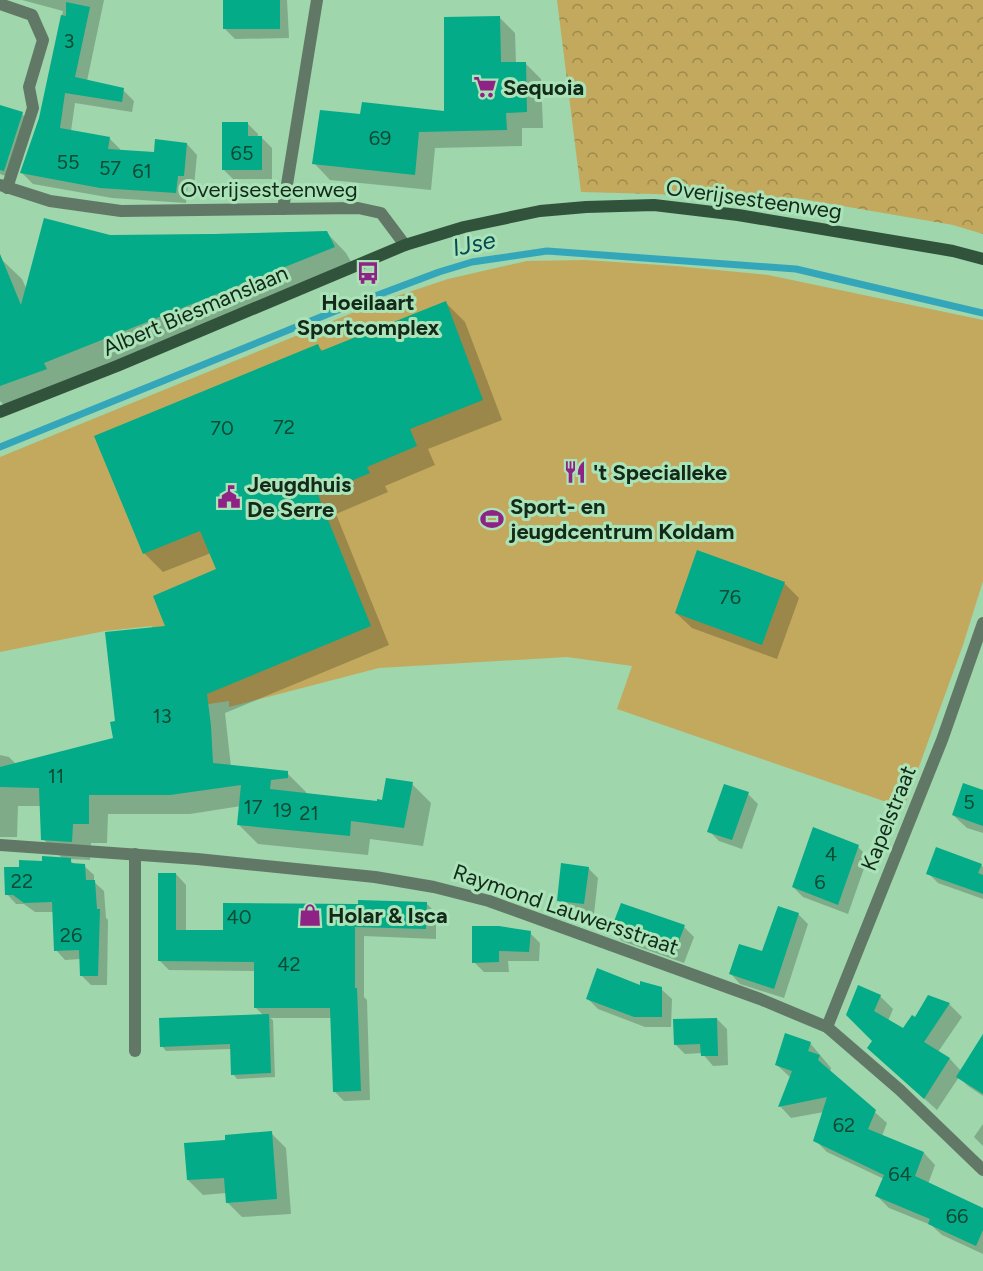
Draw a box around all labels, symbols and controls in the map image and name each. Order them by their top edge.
house number: 3 [64,29,74,53]
supermarket icon: Sequoia [472,74,498,100]
place label: Sequoia [503,74,584,101]
house number: 69 [369,126,391,150]
house number: 65 [231,141,253,165]
house number: 55 [57,150,80,174]
house number: 57 [99,156,121,180]
house number: 61 [132,159,152,183]
street label: Overijsesteenweg [664,174,844,225]
street label: Overijsesteenweg [180,176,358,203]
water label: IJse [450,225,498,262]
street label: Albert Biesmanslaan [98,259,292,362]
bus stop icon: Hoeilaart Sportcomplex [355,260,381,286]
place label: Hoeilaart Sportcomplex [297,289,439,341]
house number: 72 [273,415,295,439]
house number: 70 [210,416,234,440]
restaurant icon: 't Specialleke [562,459,588,485]
place label: 't Specialleke [593,459,727,486]
place label: Jeugdhuis De Serre [247,471,351,523]
public building icon: Jeugdhuis De Serre [216,484,242,510]
place label: Sport- en jeugdcentrum Koldam [508,493,734,545]
sports icon: Sport- en jeugdcentrum Koldam [479,506,505,532]
house number: 76 [719,585,741,609]
house number: 13 [152,704,172,728]
street label: Kapelstraat [855,762,922,875]
house number: 11 [48,764,64,788]
house number: 5 [963,790,975,814]
house number: 17 [244,795,263,819]
house number: 19 [272,798,292,822]
house number: 21 [299,801,319,825]
house number: 4 [825,842,837,866]
street label: Raymond Lauwersstraat [449,858,682,961]
house number: 22 [11,869,33,893]
house number: 6 [814,870,826,894]
shop icon: Holar & Isca [297,902,323,928]
place label: Holar & Isca [328,902,448,929]
house number: 40 [226,905,252,929]
house number: 26 [60,923,82,947]
house number: 42 [277,952,301,976]
house number: 62 [833,1113,855,1137]
house number: 64 [888,1162,912,1186]
house number: 66 [946,1204,968,1228]

